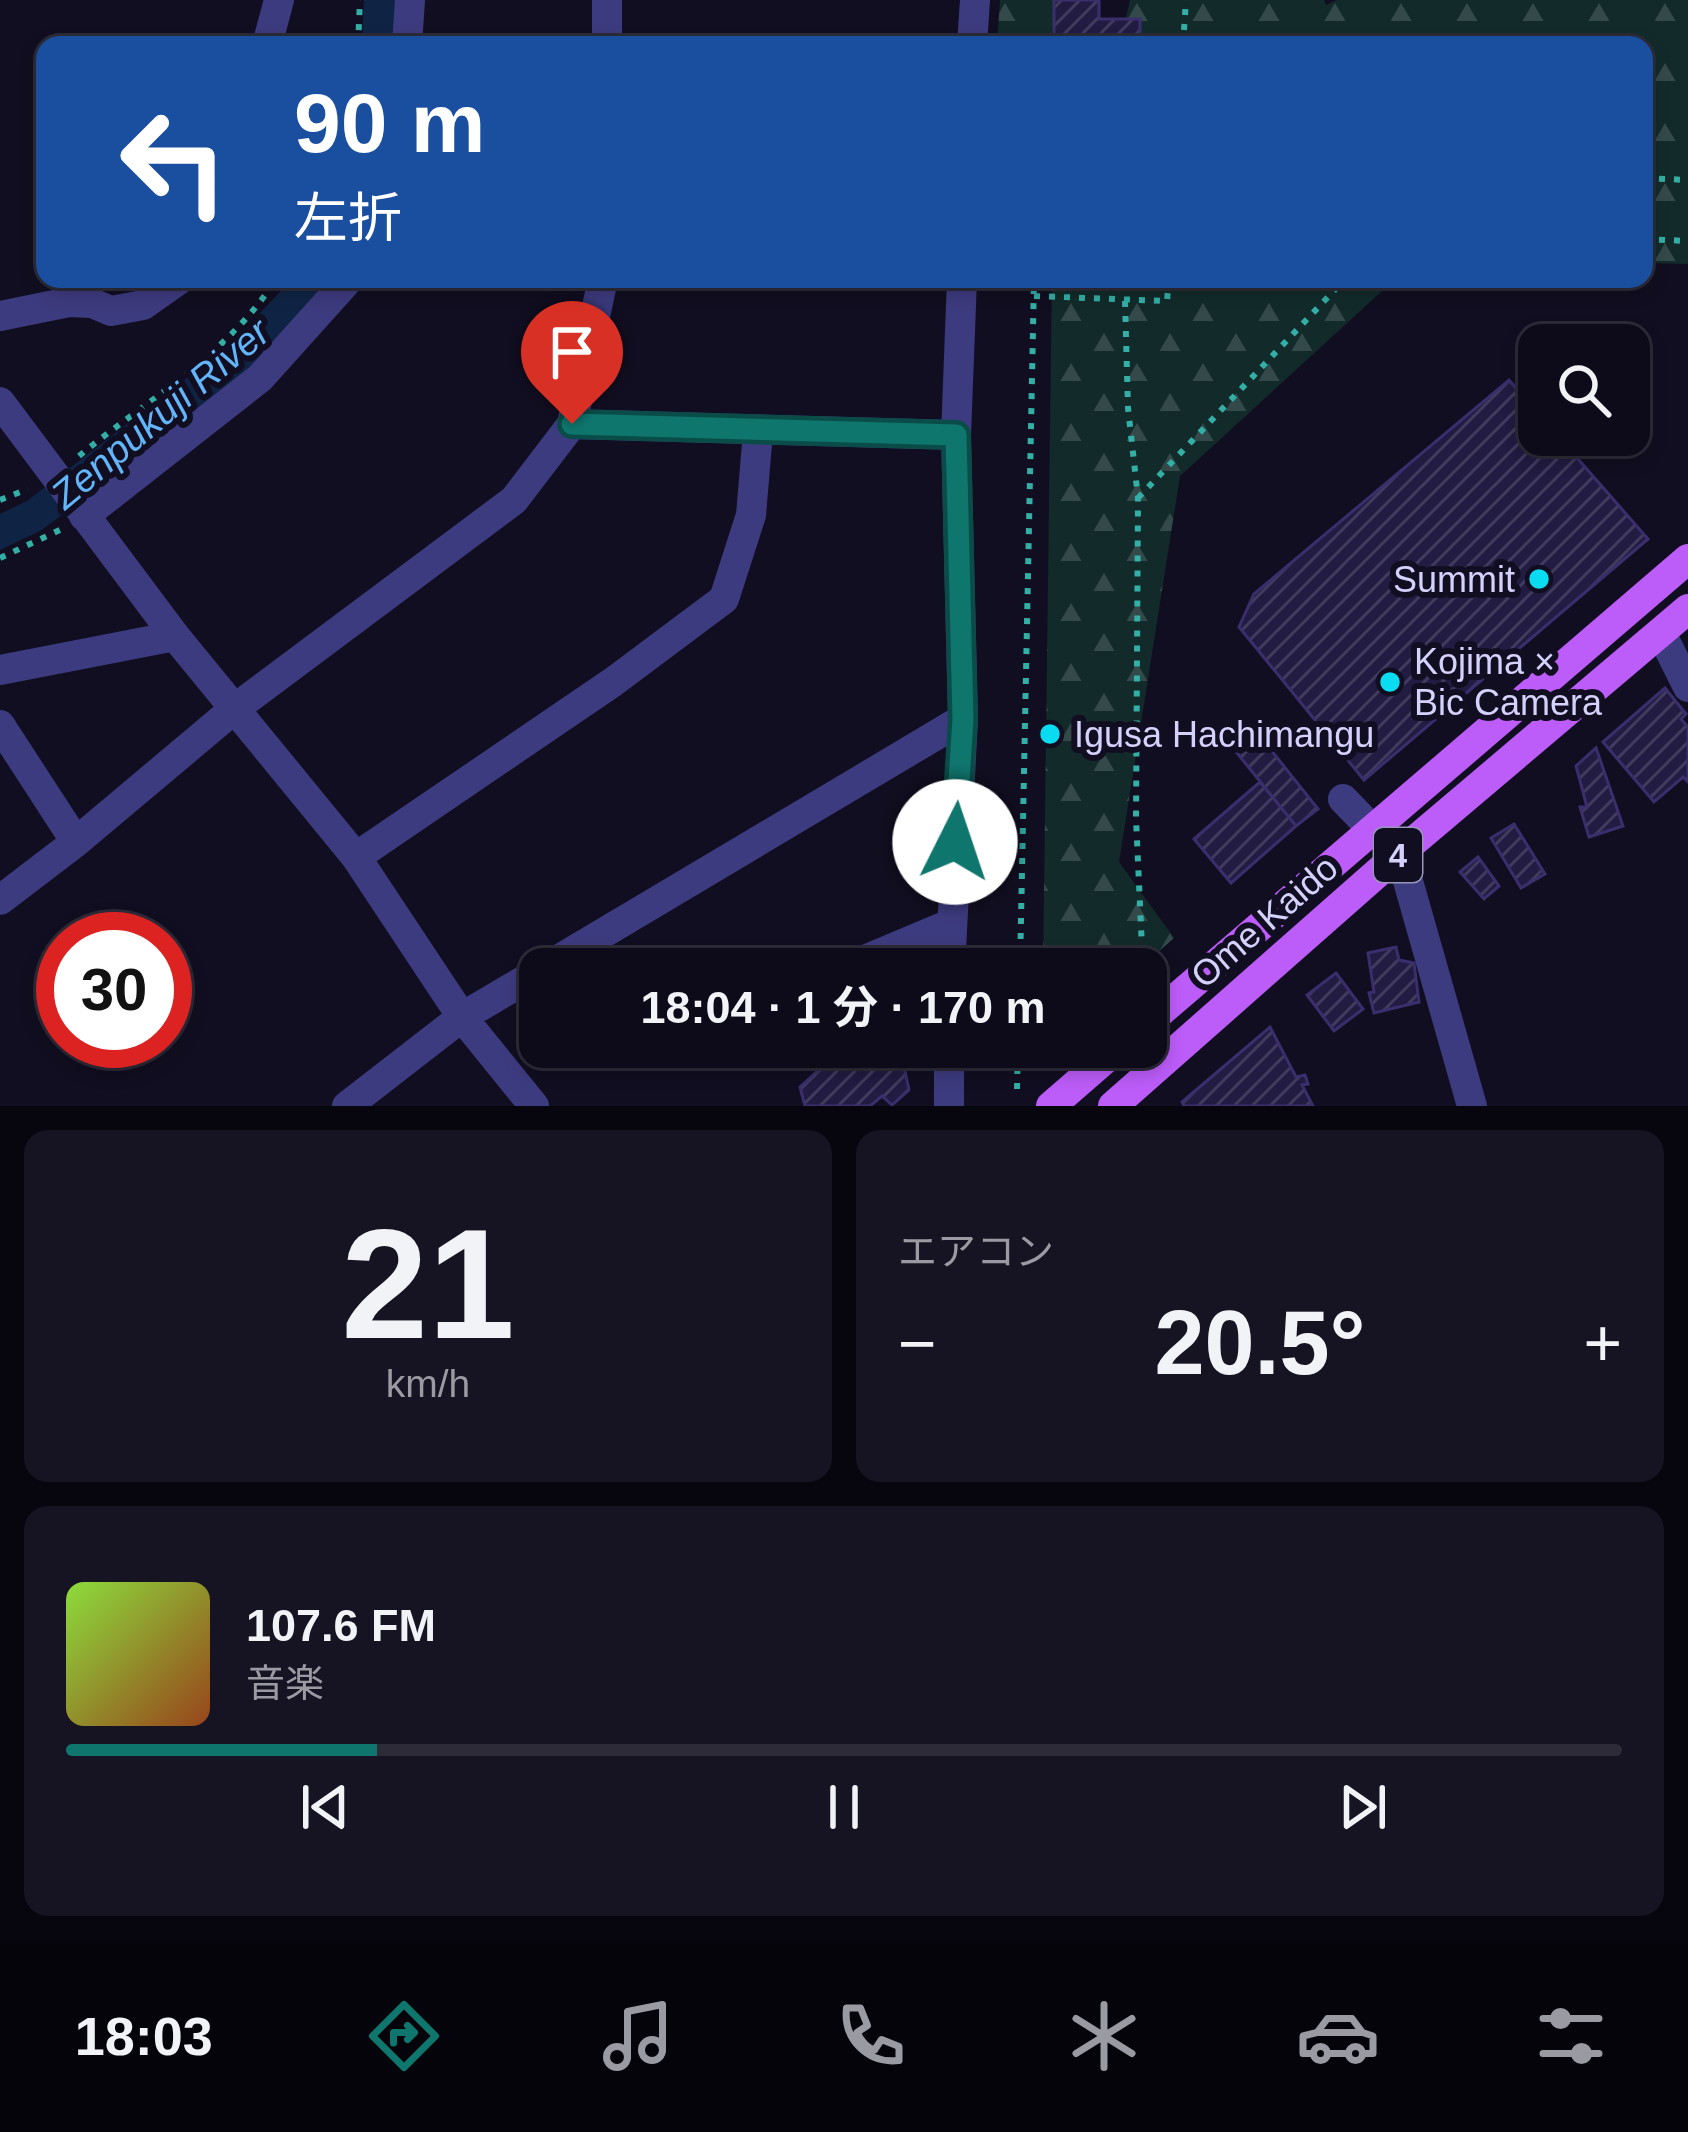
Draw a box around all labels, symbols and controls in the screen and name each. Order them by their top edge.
text: 90 m [294,76,485,170]
icon: left [96,84,252,240]
text: 左折 [294,188,402,248]
pin [521,301,623,424]
water label: Zenpukuji River [42,309,279,518]
icon: arrive [539,319,605,385]
map controls [1518,324,1650,456]
button: search [1518,324,1650,456]
place label: Summit [1393,559,1515,600]
marker: Summit [1526,566,1552,592]
place label: Kojima × Bic Camera [1414,641,1603,723]
marker: Kojima × Bic Camera [1377,669,1403,695]
place label: Igusa Hachimangu [1074,714,1374,755]
marker: Igusa Hachimangu [1037,721,1063,747]
position arrow [892,779,1018,905]
road number: 4 [1374,828,1422,882]
street label: Ome Kaido [1183,847,1346,996]
speed limit sign: 30 [36,912,192,1068]
text: 18:04 · 1 分 · 170 m [640,982,1046,1033]
text: 21 [341,1197,515,1371]
text: エアコン [898,1230,1054,1273]
text: 20.5° [1154,1293,1366,1393]
text: − [898,1306,937,1380]
text: + [1583,1306,1622,1380]
text: km/h [386,1362,470,1405]
text: 107.6 FM [246,1600,436,1651]
text: 音楽 [246,1662,324,1705]
icon: previous [292,1774,358,1840]
icon: pause [811,1774,877,1840]
icon: next [1330,1774,1396,1840]
icon: directions [362,1994,446,2078]
icon: music [596,1994,680,2078]
icon: phone [829,1994,913,2078]
icon: climate [1062,1994,1146,2078]
icon: car [1296,1994,1380,2078]
icon: filters [1529,1994,1613,2078]
text: 18:03 [75,2006,213,2066]

